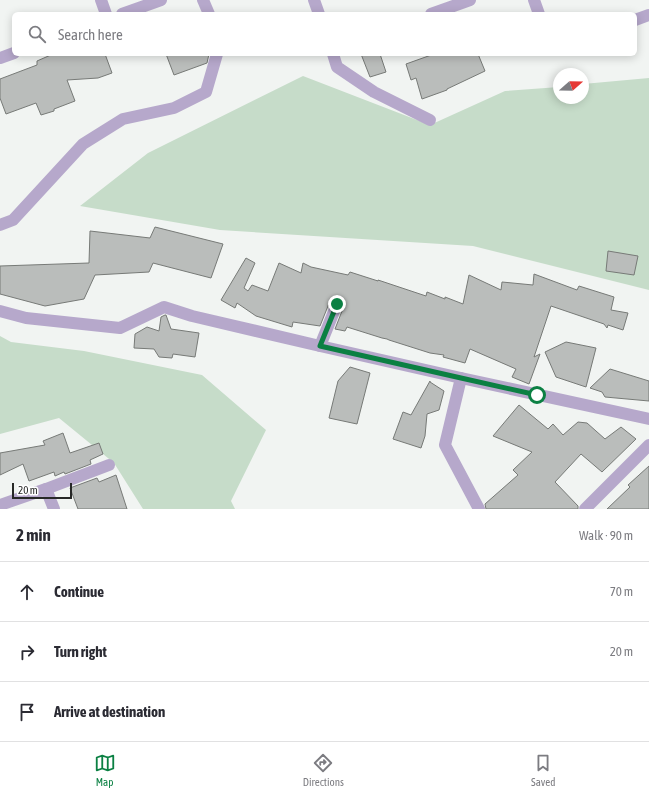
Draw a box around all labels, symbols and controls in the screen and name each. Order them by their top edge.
search box [12,12,637,56]
icon: search [26,23,48,45]
text: Search here [58,26,123,43]
north arrow [553,68,589,104]
route end [328,295,346,313]
route start [528,386,546,404]
scale bar [12,481,72,500]
text: 20 m [18,484,38,496]
text: 2 min [16,525,51,545]
text: Walk · 90 m [579,528,633,543]
icon: ahead [16,581,38,603]
text: Continue [54,583,104,600]
text: 70 m [610,584,633,599]
icon: right [16,641,38,663]
text: Turn right [54,643,107,660]
text: 20 m [610,644,633,659]
icon: arrive [16,701,38,723]
text: Arrive at destination [54,703,165,720]
tab: Map [94,752,116,788]
tab: Directions [303,752,344,788]
tab: Saved [531,752,555,788]

